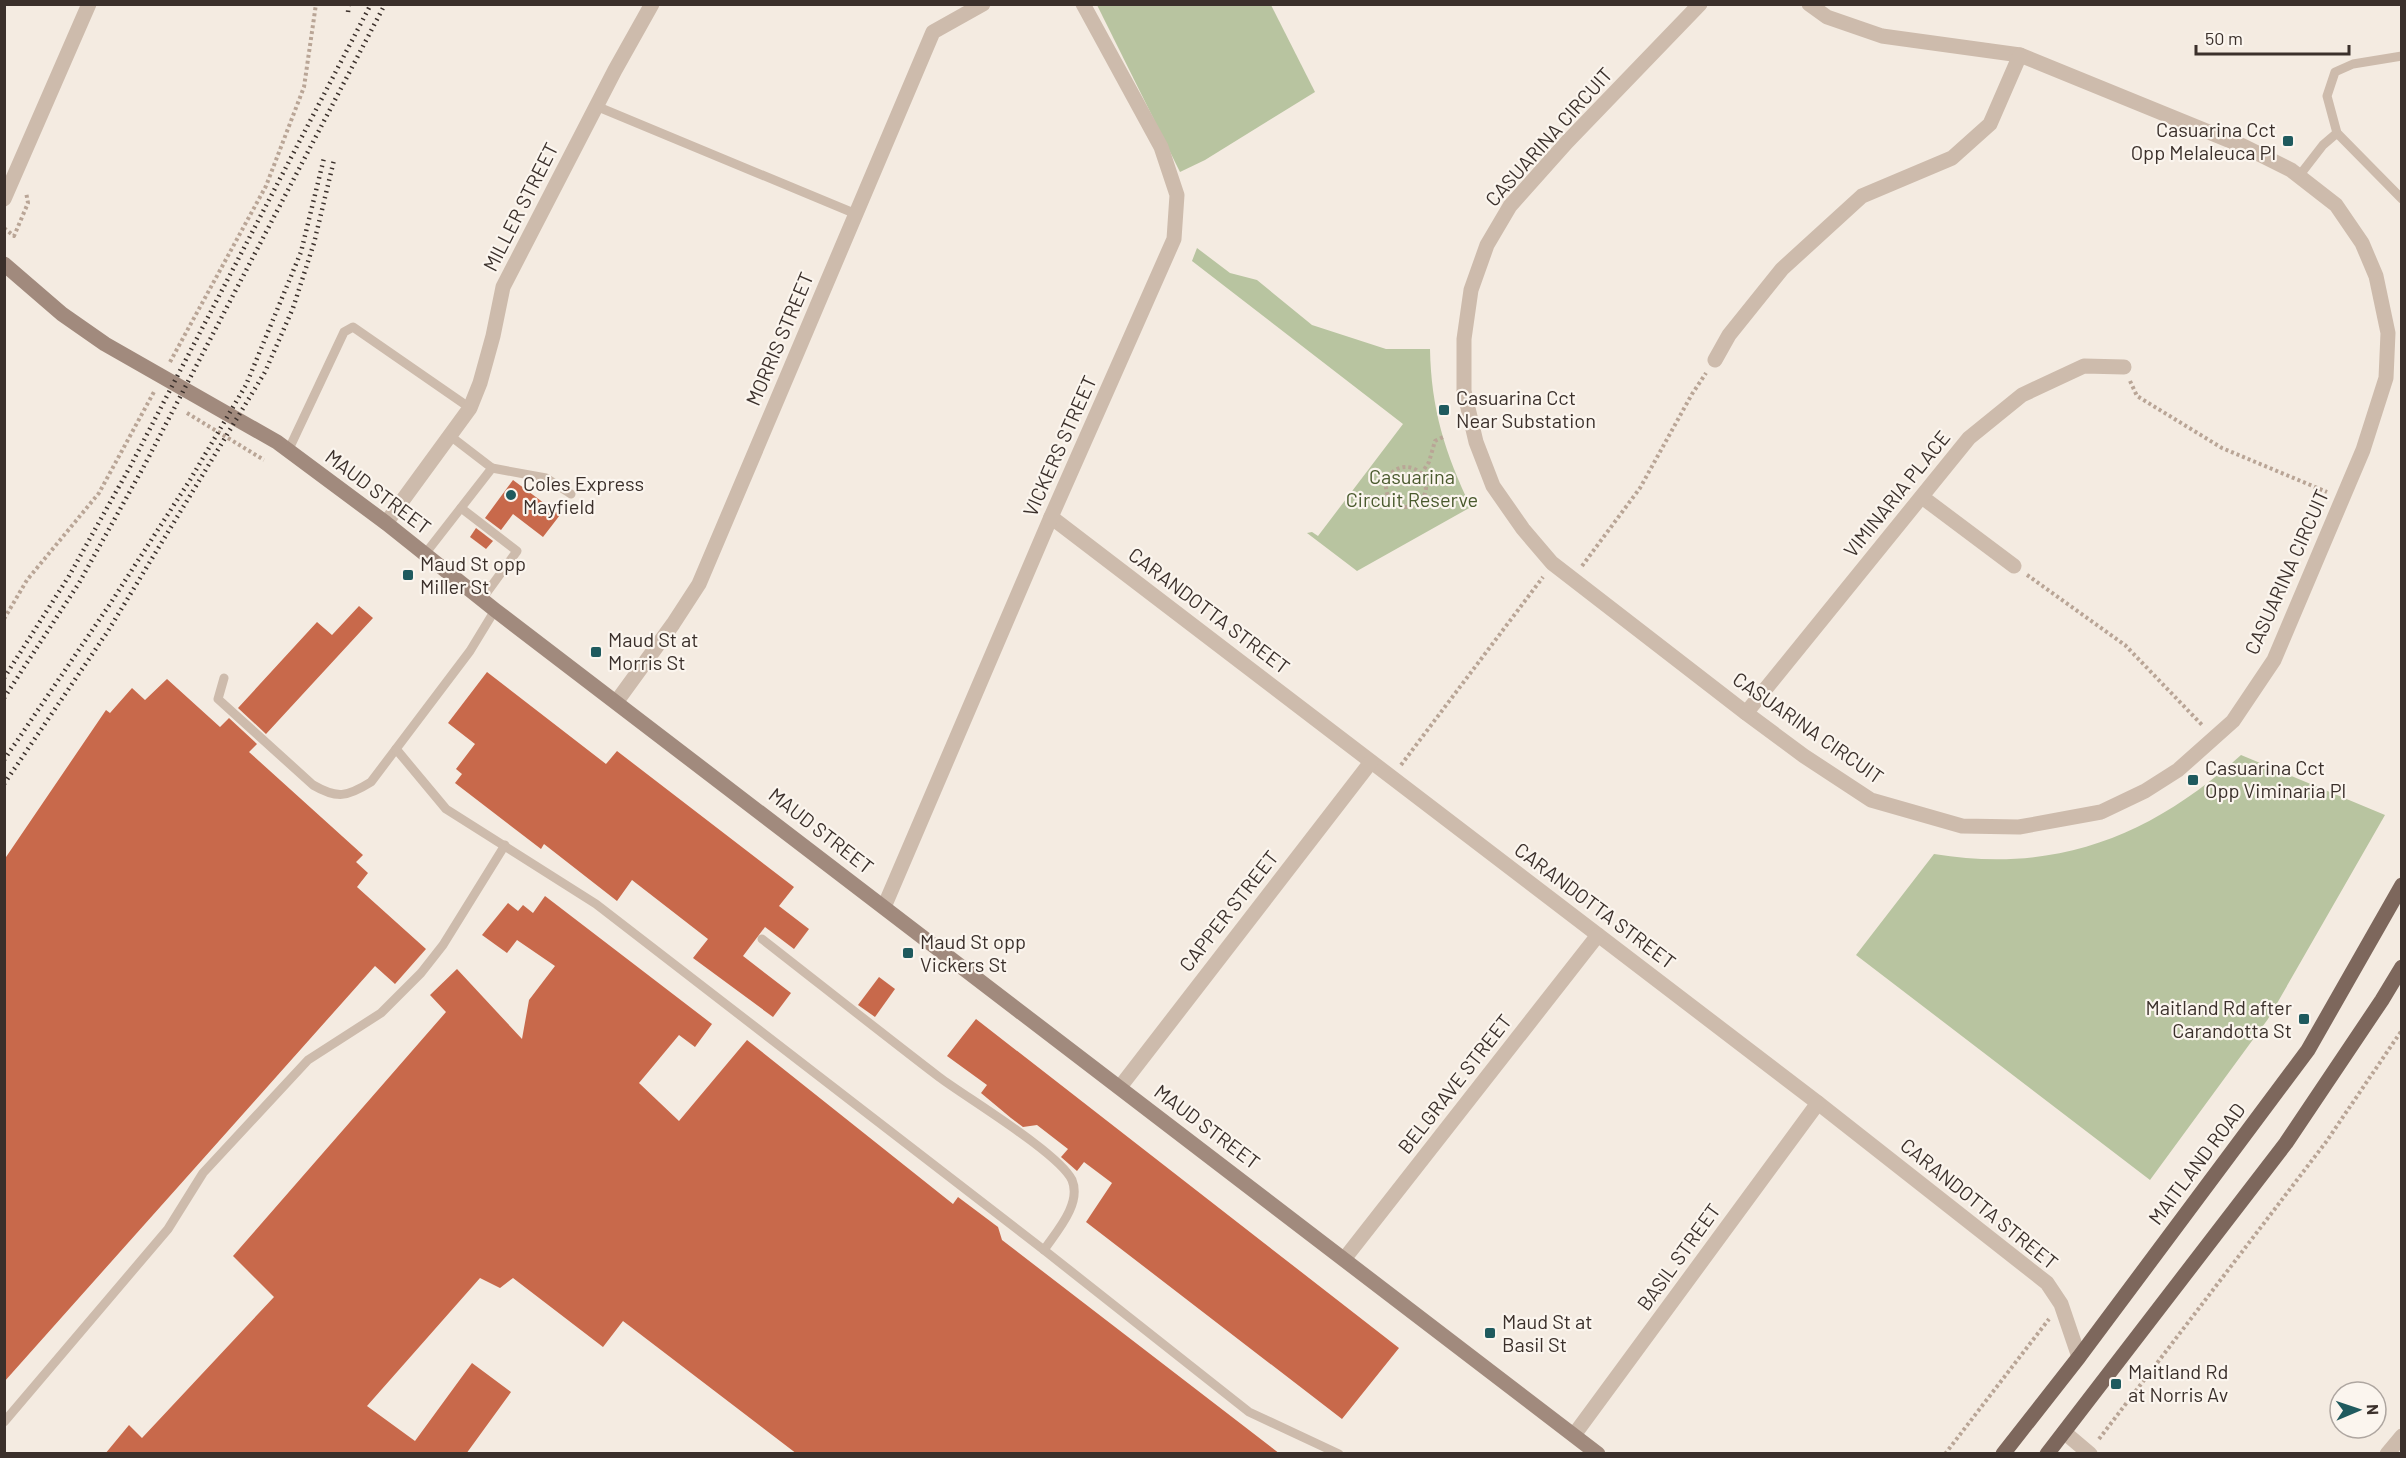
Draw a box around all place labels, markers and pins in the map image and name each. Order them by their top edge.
place label: Casuarina Cct Opp Melaleuca Pl [2131,117,2276,164]
marker: Casuarina Cct Opp Melaleuca Pl [2281,134,2295,148]
place label: Casuarina Cct Near Substation [1456,385,1596,432]
marker: Casuarina Cct Near Substation [1437,403,1451,417]
place label: Coles Express Mayfield [523,471,644,518]
marker: Coles Express Mayfield [504,488,518,502]
place label: Maud St opp Miller St [420,551,526,598]
marker: Maud St opp Miller St [401,568,415,582]
place label: Maud St at Morris St [608,627,699,674]
marker: Maud St at Morris St [589,645,603,659]
place label: Casuarina Cct Opp Viminaria Pl [2205,755,2346,802]
marker: Casuarina Cct Opp Viminaria Pl [2186,773,2200,787]
place label: Maud St opp Vickers St [920,929,1026,976]
marker: Maud St opp Vickers St [901,946,915,960]
place label: Maitland Rd after Carandotta St [2145,995,2292,1042]
marker: Maitland Rd after Carandotta St [2297,1012,2311,1026]
place label: Maud St at Basil St [1502,1309,1593,1356]
marker: Maud St at Basil St [1483,1326,1497,1340]
place label: Maitland Rd at Norris Av [2128,1359,2228,1406]
marker: Maitland Rd at Norris Av [2109,1377,2123,1391]

